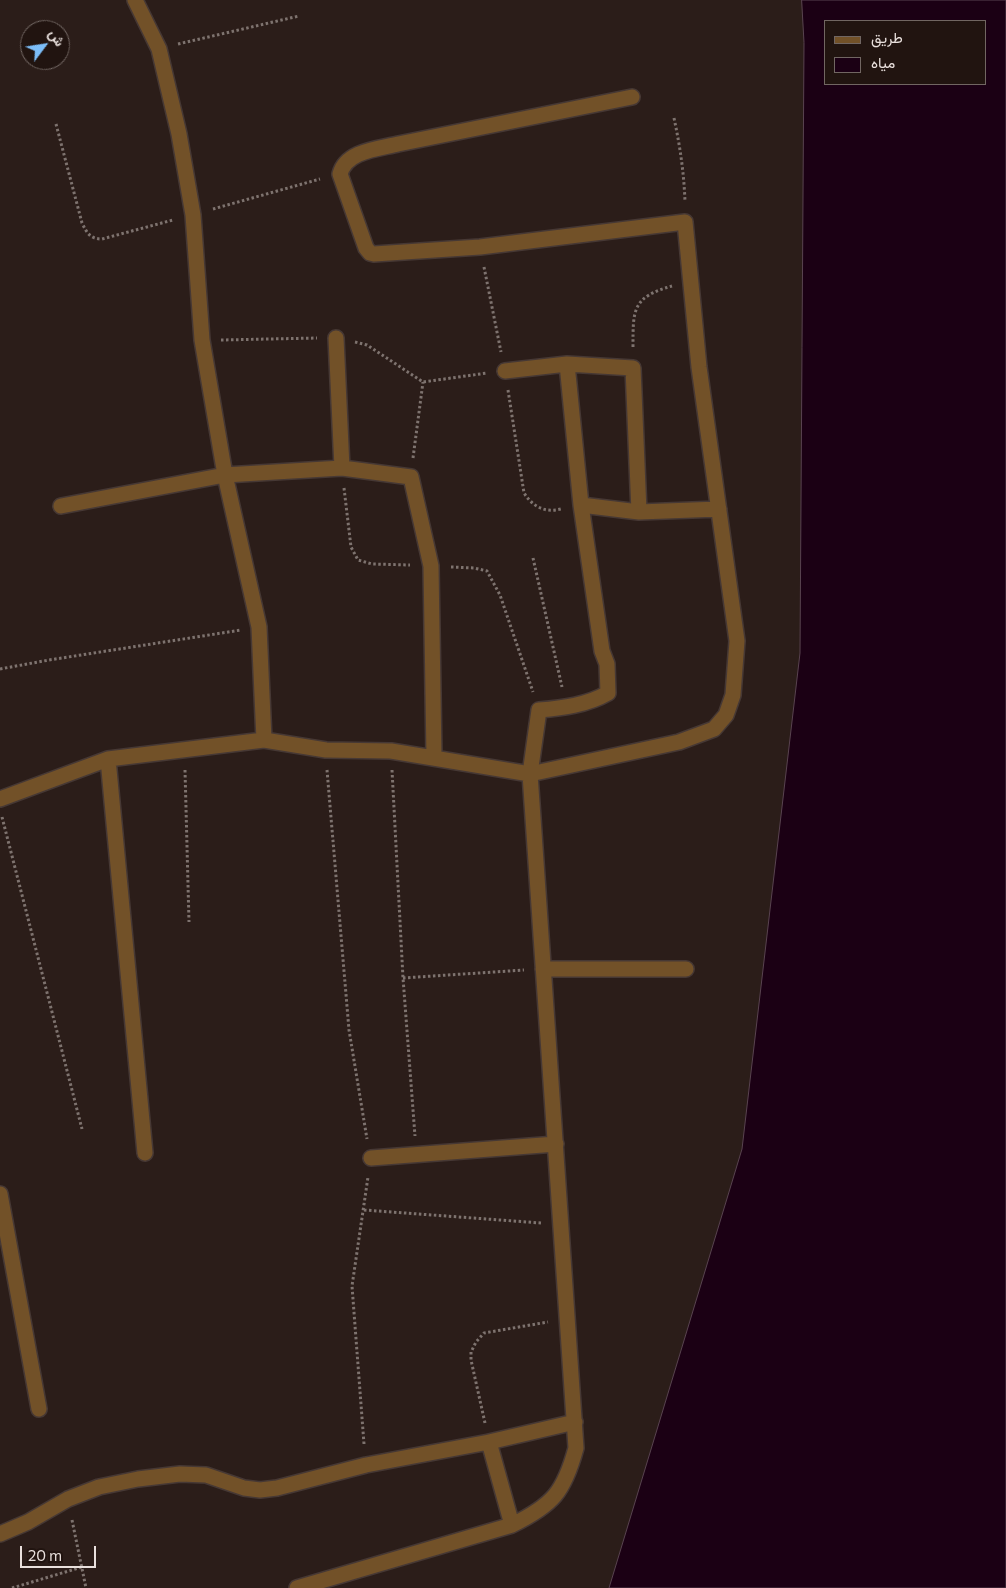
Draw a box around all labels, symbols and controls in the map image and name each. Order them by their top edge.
north arrow [20,20,70,70]
legend [824,20,986,85]
text: ش [46,26,69,49]
text: طريق [871,28,903,46]
text: مياه [871,53,895,71]
scale bar [22,1536,99,1568]
text: 20 m [28,1546,62,1564]

